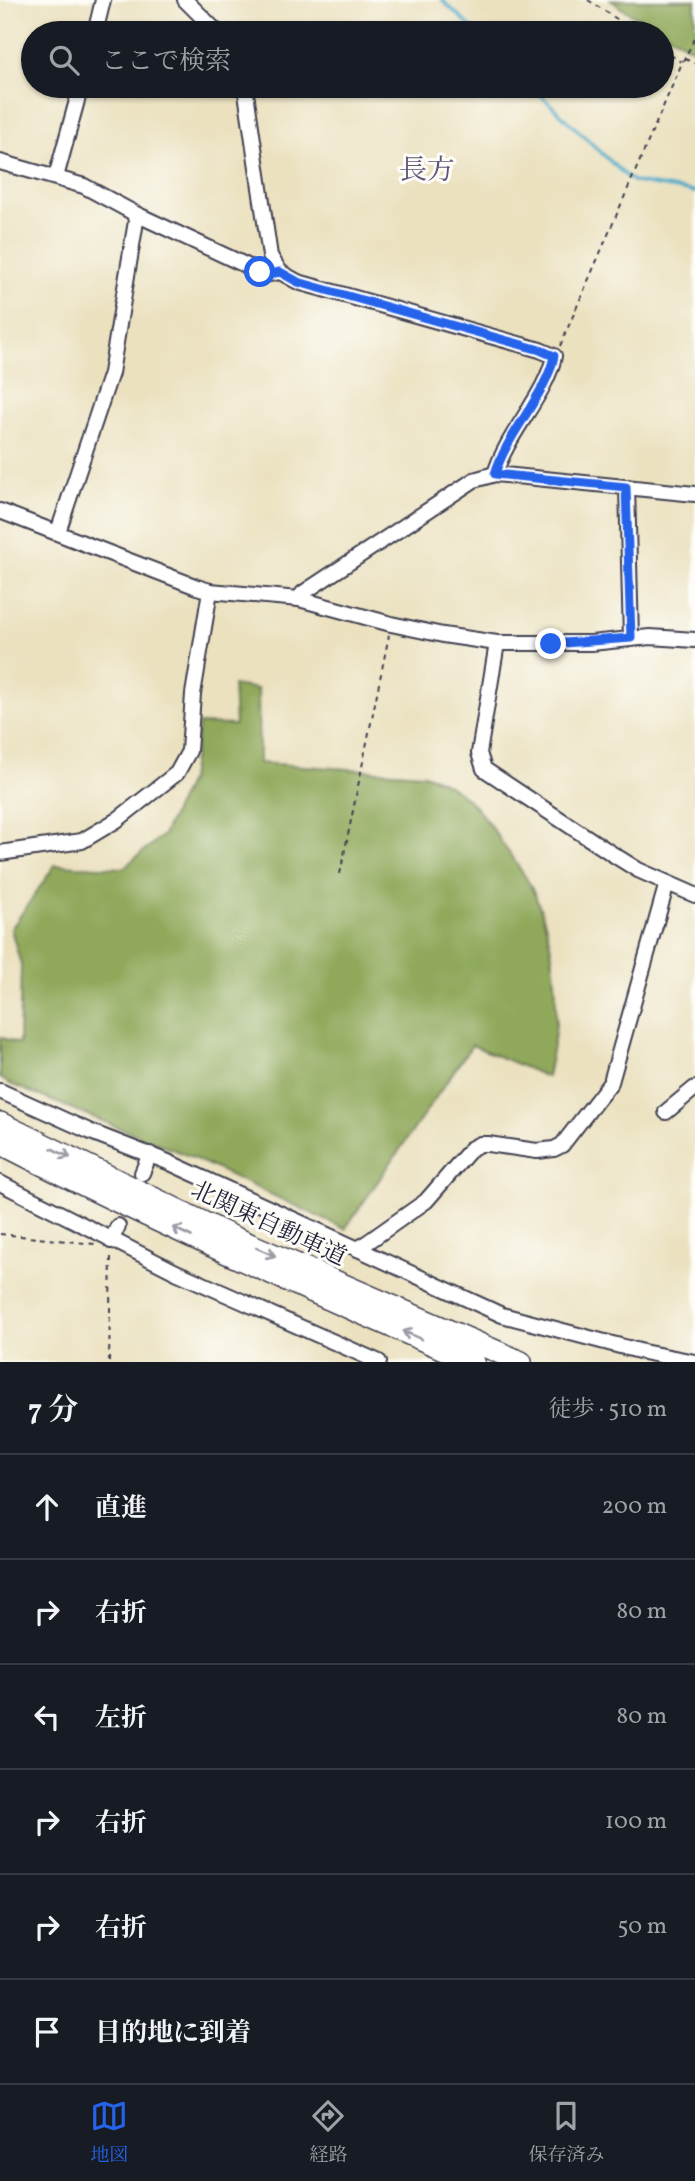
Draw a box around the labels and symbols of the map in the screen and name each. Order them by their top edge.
district label: 長方 [399,152,455,191]
route start [244,256,275,287]
route end [535,628,566,659]
one-way arrow [50,1147,71,1161]
street label: 北関東自動車道 [185,1174,351,1276]
one-way arrow [172,1225,193,1238]
one-way arrow [255,1246,276,1259]
one-way arrow [401,1328,423,1341]

